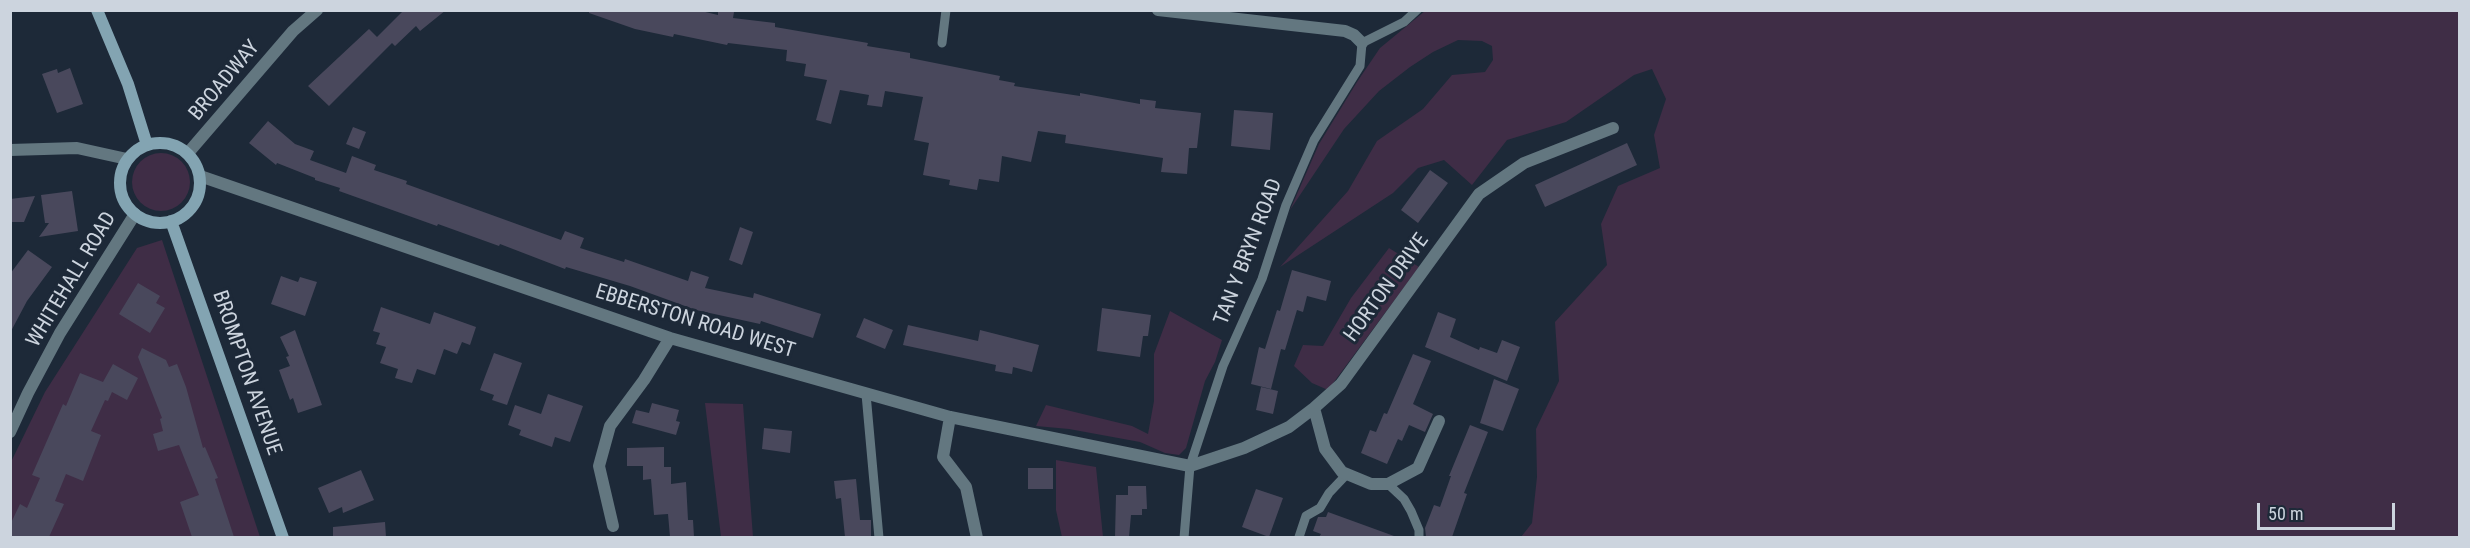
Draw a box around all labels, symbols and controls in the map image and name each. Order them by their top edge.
street label: BROADWAY [184,36,266,126]
street label: TAN Y BRYN ROAD [1210,175,1288,329]
street label: WHITEHALL ROAD [22,208,122,352]
street label: HORTON DRIVE [1339,229,1435,347]
street label: EBBERSTON ROAD WEST [592,280,798,364]
street label: BROMPTON AVENUE [206,287,286,459]
scale bar [2260,491,2398,529]
text: 50 m [2268,503,2303,524]

